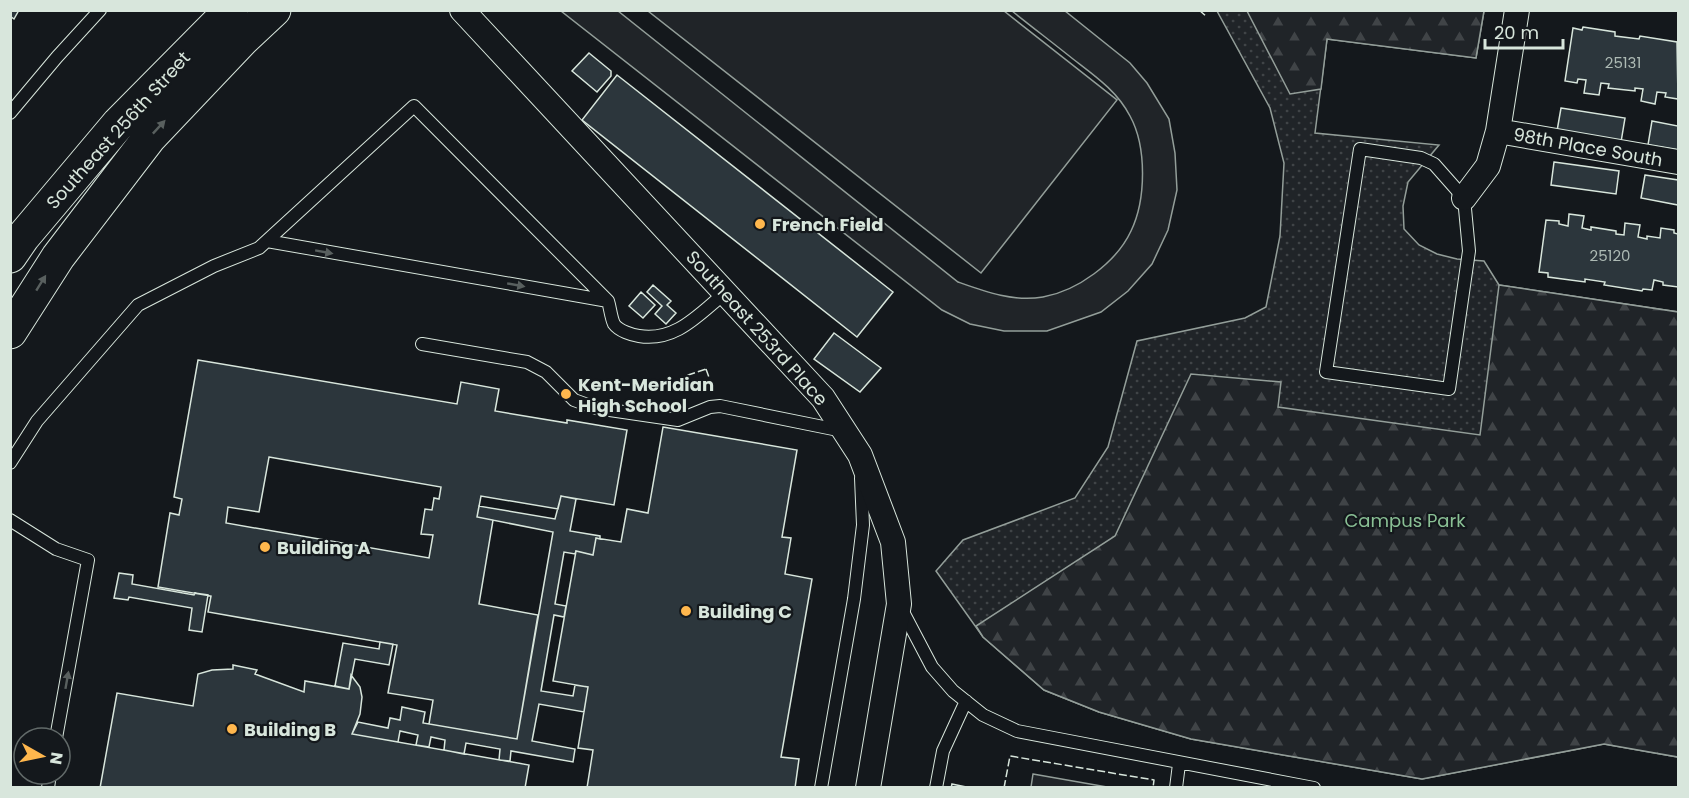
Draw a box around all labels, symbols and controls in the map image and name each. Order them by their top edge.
scale bar [1485,12,1563,50]
text: 20 m [1494,20,1539,45]
street label: Southeast 256th Street [40,46,196,214]
house number: 25131 [1605,52,1641,73]
one-way arrow [152,120,166,135]
street label: 98th Place South [1511,122,1665,172]
place label: French Field [772,212,883,237]
marker: French Field [753,217,767,231]
street label: Southeast 253rd Place [681,245,833,411]
house number: 25120 [1590,245,1630,266]
one-way arrow [315,247,334,256]
one-way arrow [36,275,47,291]
one-way arrow [507,281,526,290]
place label: Kent-Meridian High School [578,372,714,418]
marker: Kent-Meridian High School [559,387,573,401]
park label: Campus Park [1344,508,1466,533]
place label: Building A [277,535,371,560]
marker: Building A [258,540,272,554]
place label: Building C [698,599,792,624]
marker: Building C [679,604,693,618]
one-way arrow [63,671,72,690]
place label: Building B [244,717,336,742]
marker: Building B [225,722,239,736]
north arrow [12,726,72,786]
text: N [44,751,69,766]

